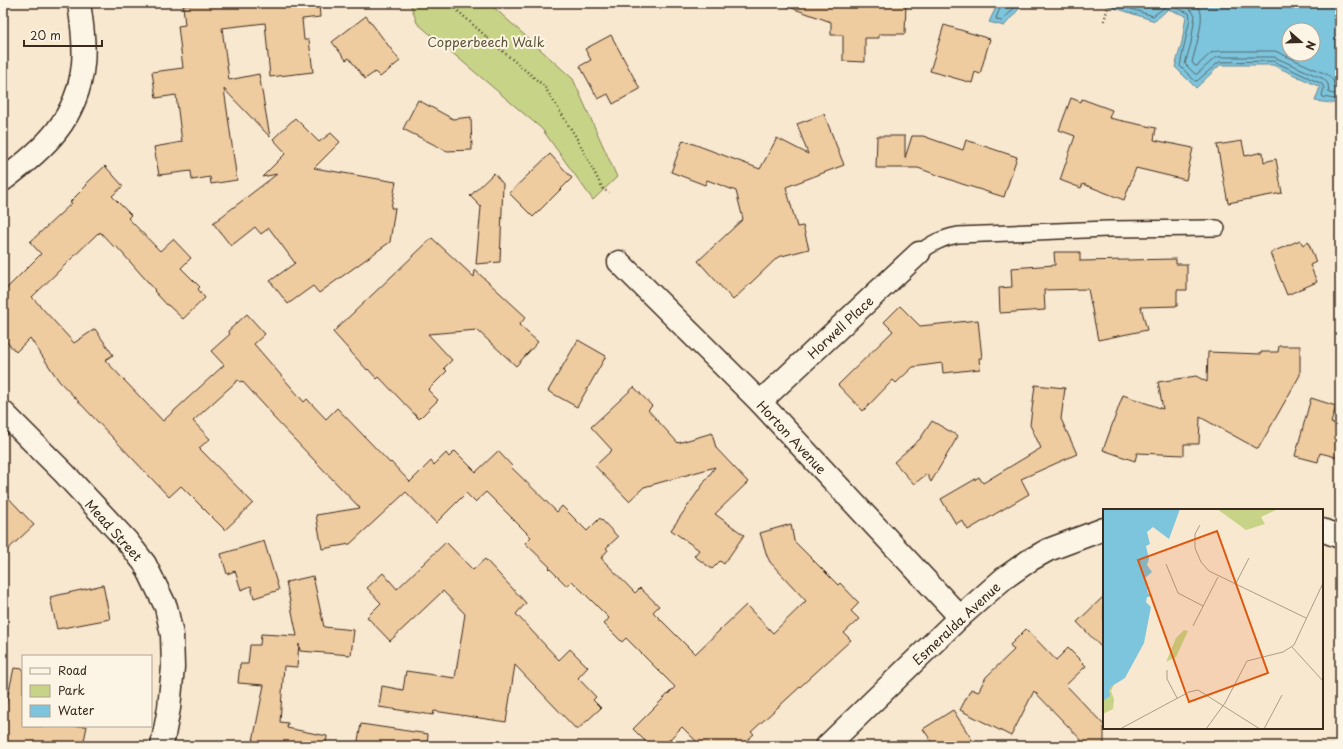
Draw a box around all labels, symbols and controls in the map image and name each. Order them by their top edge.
scale bar [24,22,102,48]
north arrow [1281,22,1321,62]
text: 20 m [30,26,61,44]
park label: Copperbeech Walk [427,32,545,51]
text: N [1301,39,1320,53]
street label: Horwell Place [803,291,877,363]
street label: Horton Avenue [753,396,831,478]
street label: Mead Street [81,495,147,565]
inset map [1103,509,1323,729]
street label: Esmeralda Avenue [908,577,1004,669]
legend [22,655,152,727]
text: Road [58,661,87,679]
text: Park [58,681,85,699]
text: Water [58,701,95,719]

